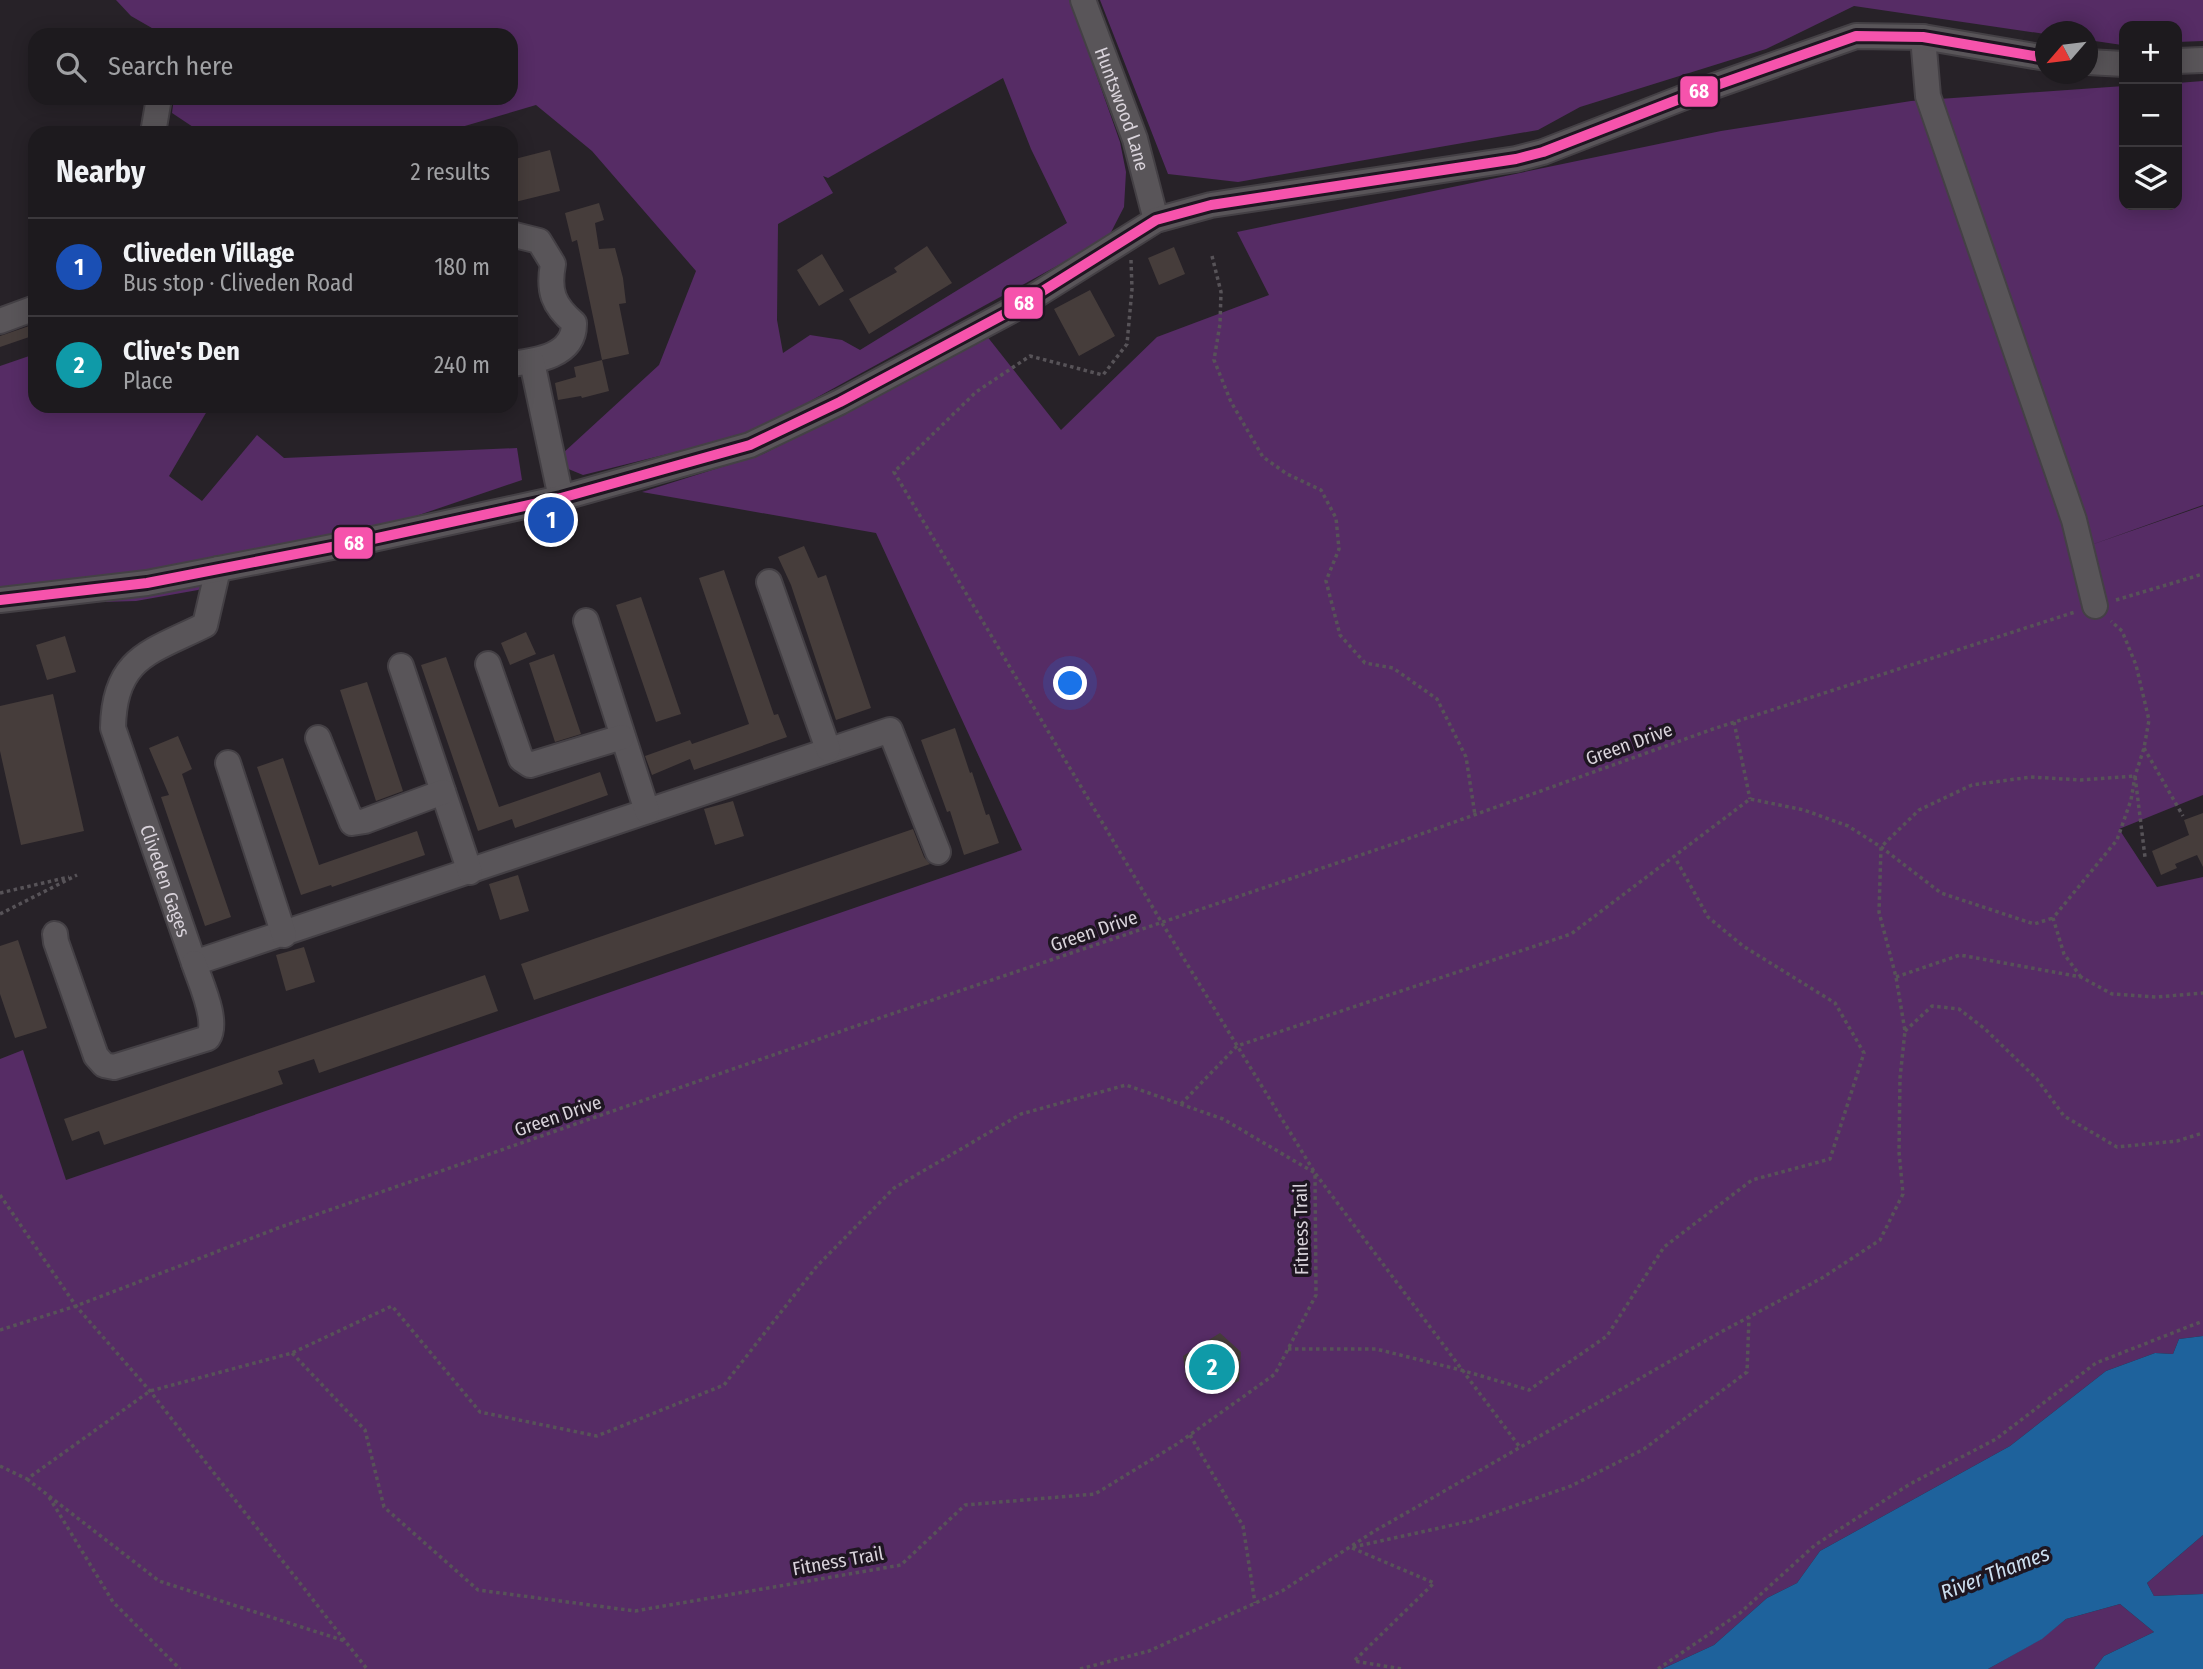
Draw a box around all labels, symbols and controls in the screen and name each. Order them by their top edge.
north arrow [2035,21,2098,84]
map controls [2119,21,2182,210]
button: + [2119,21,2182,84]
search box [28,28,518,105]
street label: Huntswood Lane [1090,44,1154,173]
icon: search [52,48,90,86]
text: Search here [108,51,233,82]
line badge: 68 [1679,75,1719,108]
text: 68 [1689,80,1709,103]
button: − [2119,84,2182,147]
button: layers [2119,147,2182,210]
text: Nearby [56,154,145,190]
text: 2 results [410,158,490,186]
text: Cliveden Village [123,238,294,269]
text: 1 [74,253,84,281]
text: 180 m [434,253,490,281]
text: Bus stop · Cliveden Road [123,269,354,297]
line badge: 68 [1003,286,1044,320]
text: 68 [1014,292,1034,315]
text: Clive's Den [123,336,240,367]
text: 2 [74,351,84,379]
text: 240 m [434,351,490,379]
text: Place [123,367,173,395]
pin: 1 [528,494,574,546]
line badge: 68 [333,526,374,560]
text: 68 [344,532,364,555]
your location [1053,666,1087,700]
street label: Green Drive [1583,718,1675,770]
street label: Cliveden Gages [136,821,196,940]
street label: Green Drive [1047,905,1141,957]
street label: Green Drive [511,1090,605,1142]
street label: Fitness Trail [1289,1183,1313,1275]
pin: 2 [1189,1341,1235,1393]
water label: River Thames [1937,1540,2053,1606]
street label: Fitness Trail [791,1542,885,1580]

